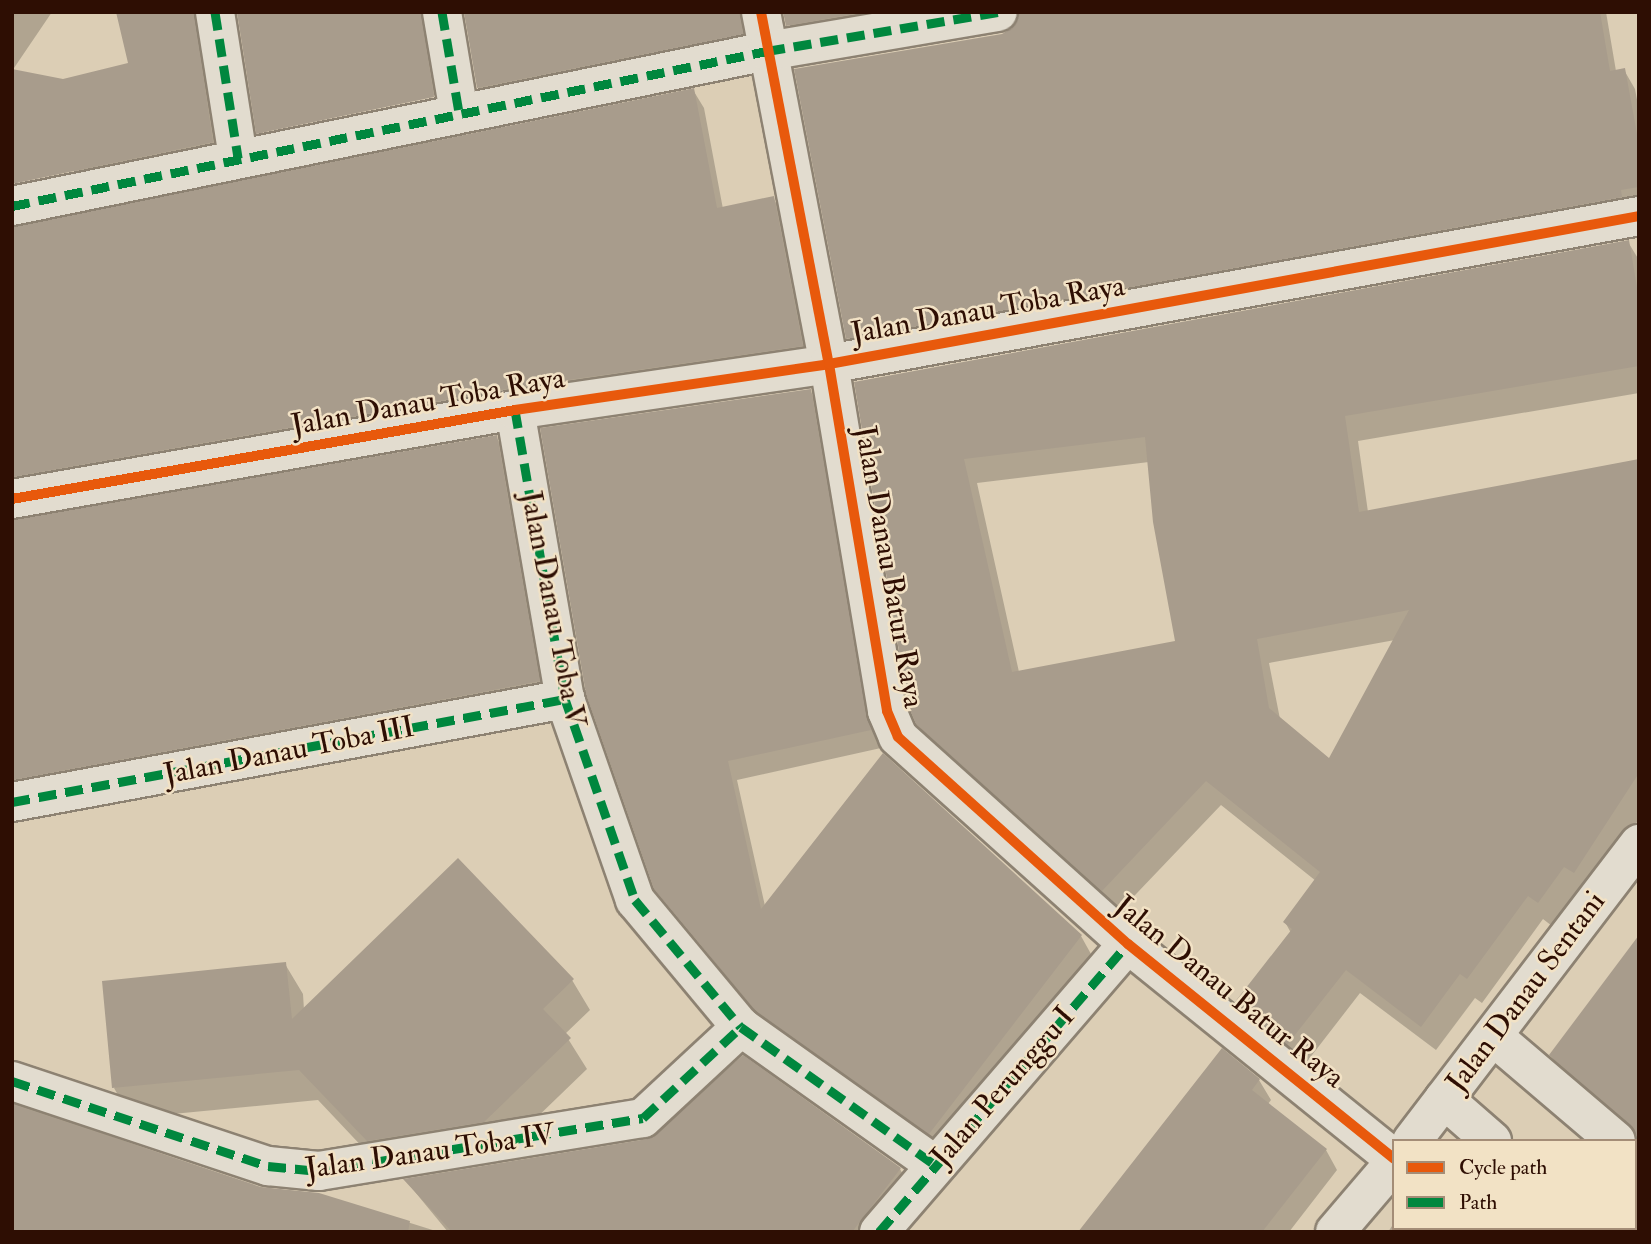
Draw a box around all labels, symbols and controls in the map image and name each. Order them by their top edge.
street label: Jalan Danau Toba Raya [848,268,1128,352]
street label: Jalan Danau Toba Raya [288,360,568,444]
street label: Jalan Danau Batur Raya [846,423,932,711]
street label: Jalan Danau Toba V [512,488,594,730]
street label: Jalan Danau Toba III [161,709,417,793]
street label: Jalan Danau Sentani [1439,885,1613,1099]
street label: Jalan Danau Batur Raya [1107,888,1351,1096]
street label: Jalan Perunggu I [924,999,1082,1175]
street label: Jalan Danau Toba IV [303,1117,557,1187]
legend [1392,1139,1637,1230]
text: Cycle path [1459,1154,1547,1181]
text: Path [1459,1189,1497,1216]

